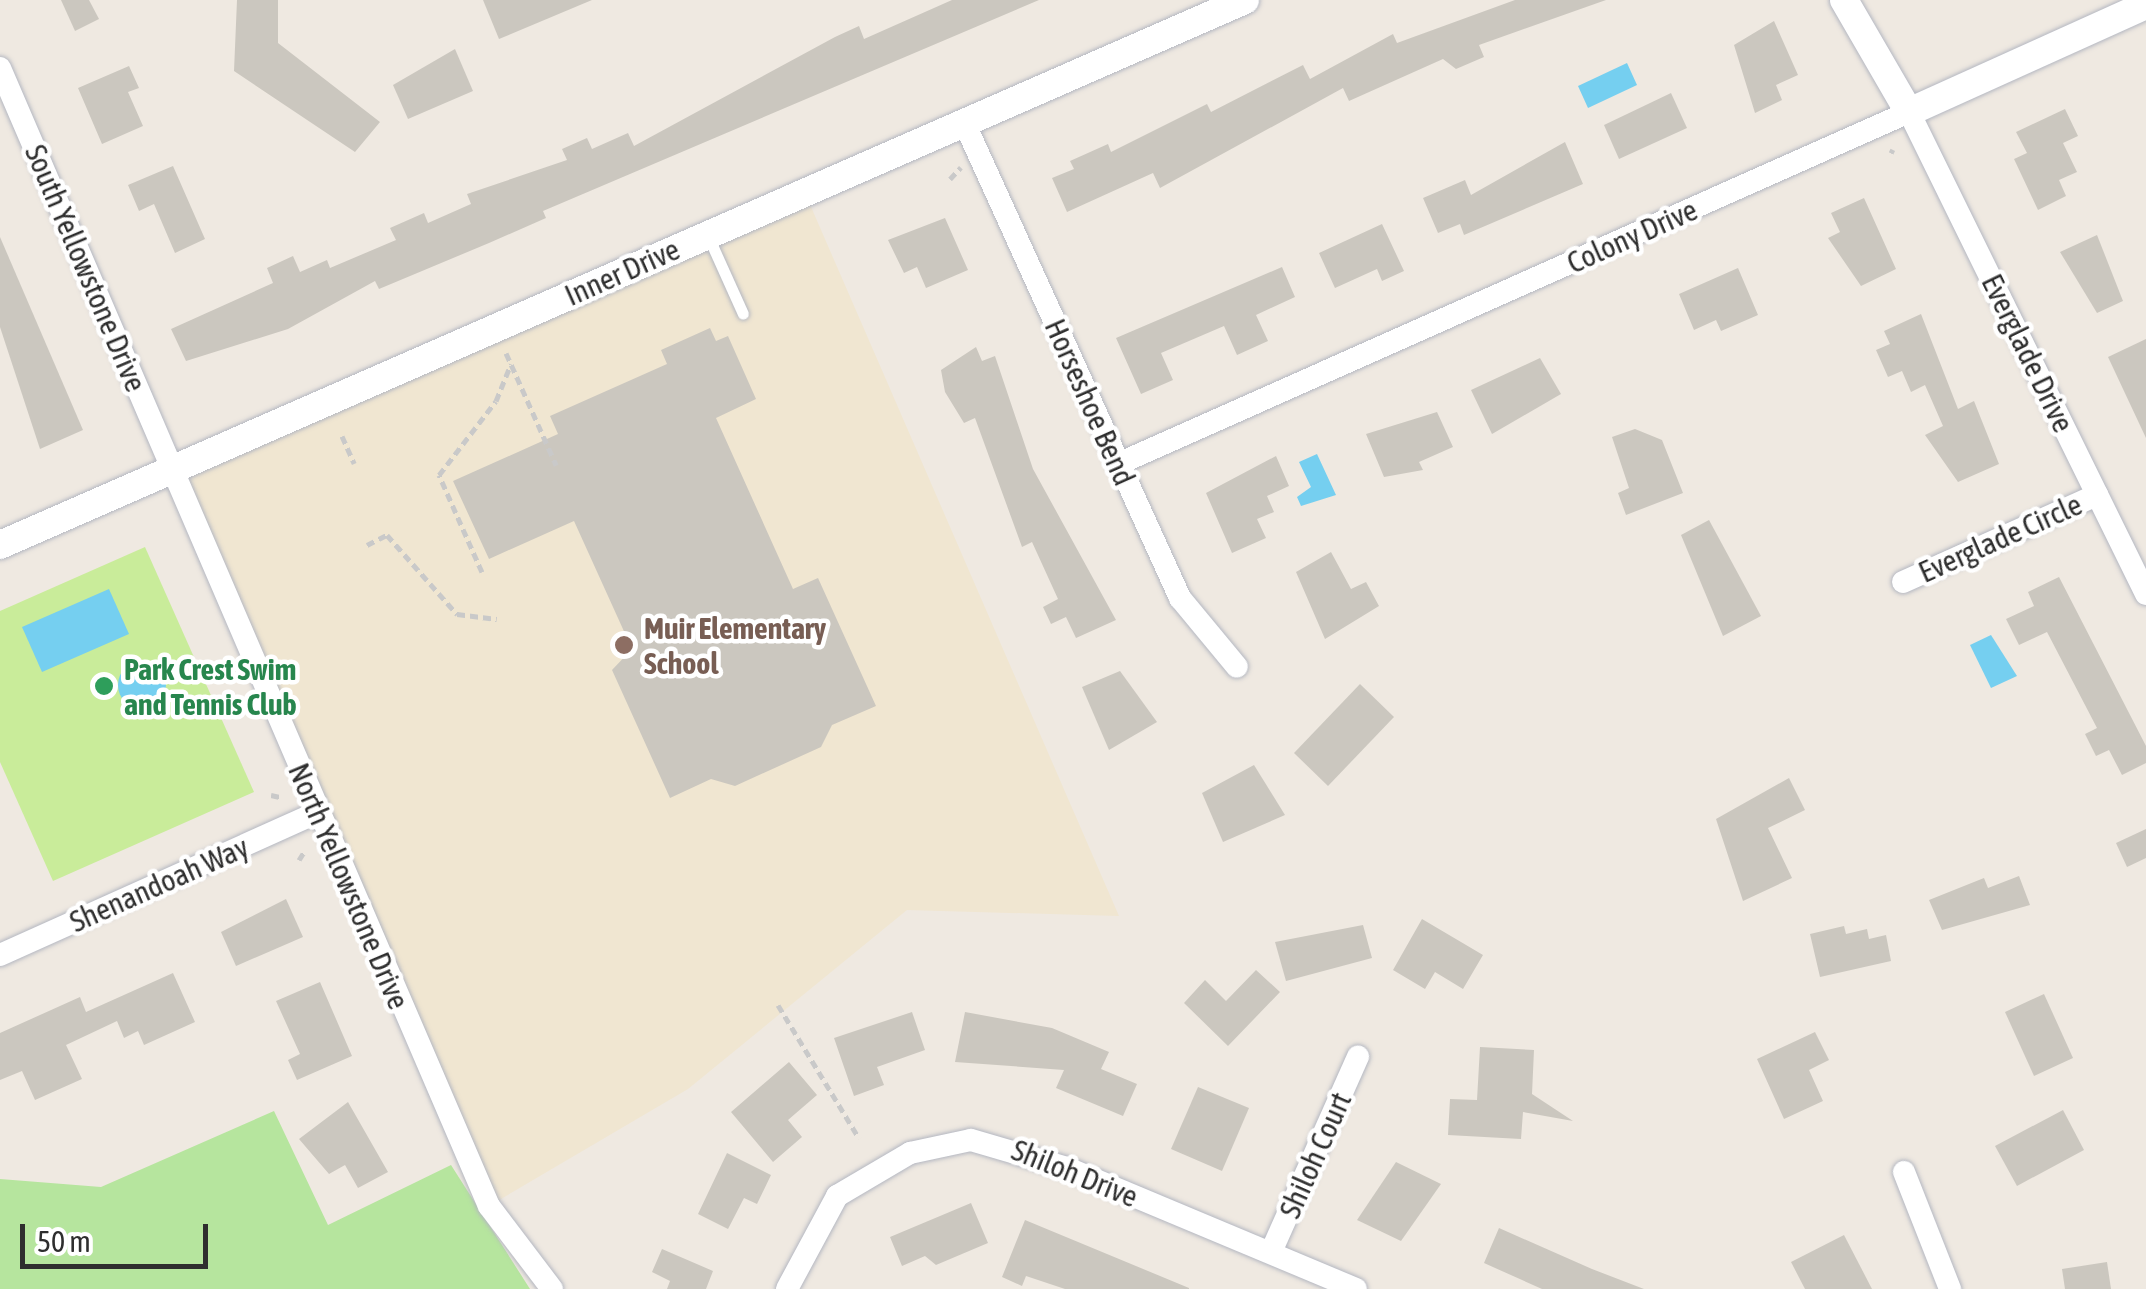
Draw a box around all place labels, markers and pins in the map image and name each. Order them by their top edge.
place label: Muir Elementary School [644,610,826,680]
marker: Muir Elementary School [613,634,635,656]
place label: Park Crest Swim and Tennis Club [124,651,297,722]
marker: Park Crest Swim and Tennis Club [93,675,115,697]

